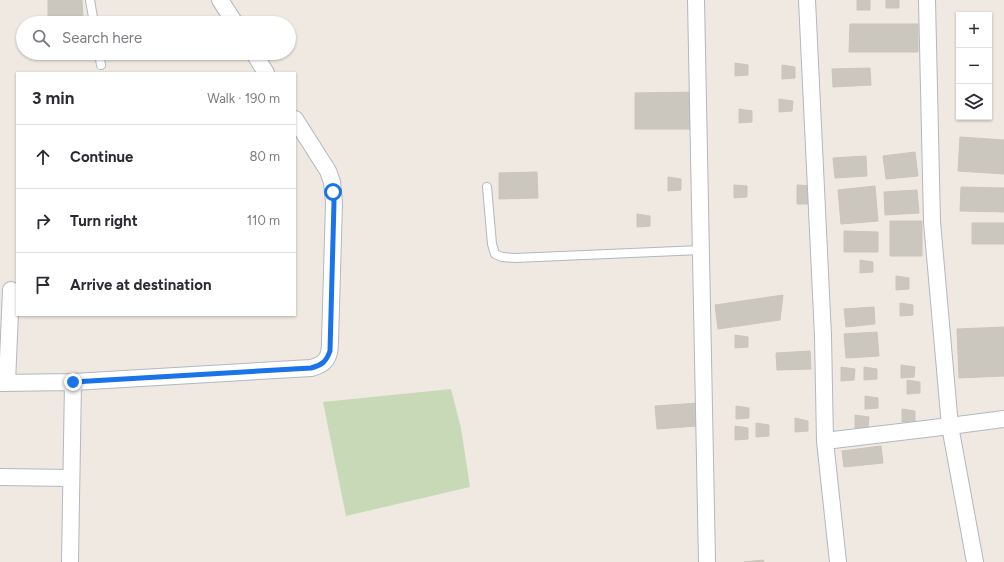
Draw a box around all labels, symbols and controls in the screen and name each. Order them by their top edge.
map controls [956,12,992,120]
button: + [956,12,992,48]
search box [16,16,296,60]
icon: search [30,27,52,49]
text: Search here [62,29,142,47]
button: − [956,48,992,84]
button: layers [956,84,992,120]
text: 3 min [32,88,74,108]
text: Walk · 190 m [207,91,280,106]
icon: ahead [32,146,54,168]
text: Continue [70,148,133,166]
text: 80 m [249,149,280,164]
route start [324,183,342,201]
icon: right [32,210,54,232]
text: Turn right [70,212,138,230]
text: 110 m [247,213,280,228]
icon: arrive [32,274,54,296]
text: Arrive at destination [70,276,211,294]
route end [64,373,82,391]

